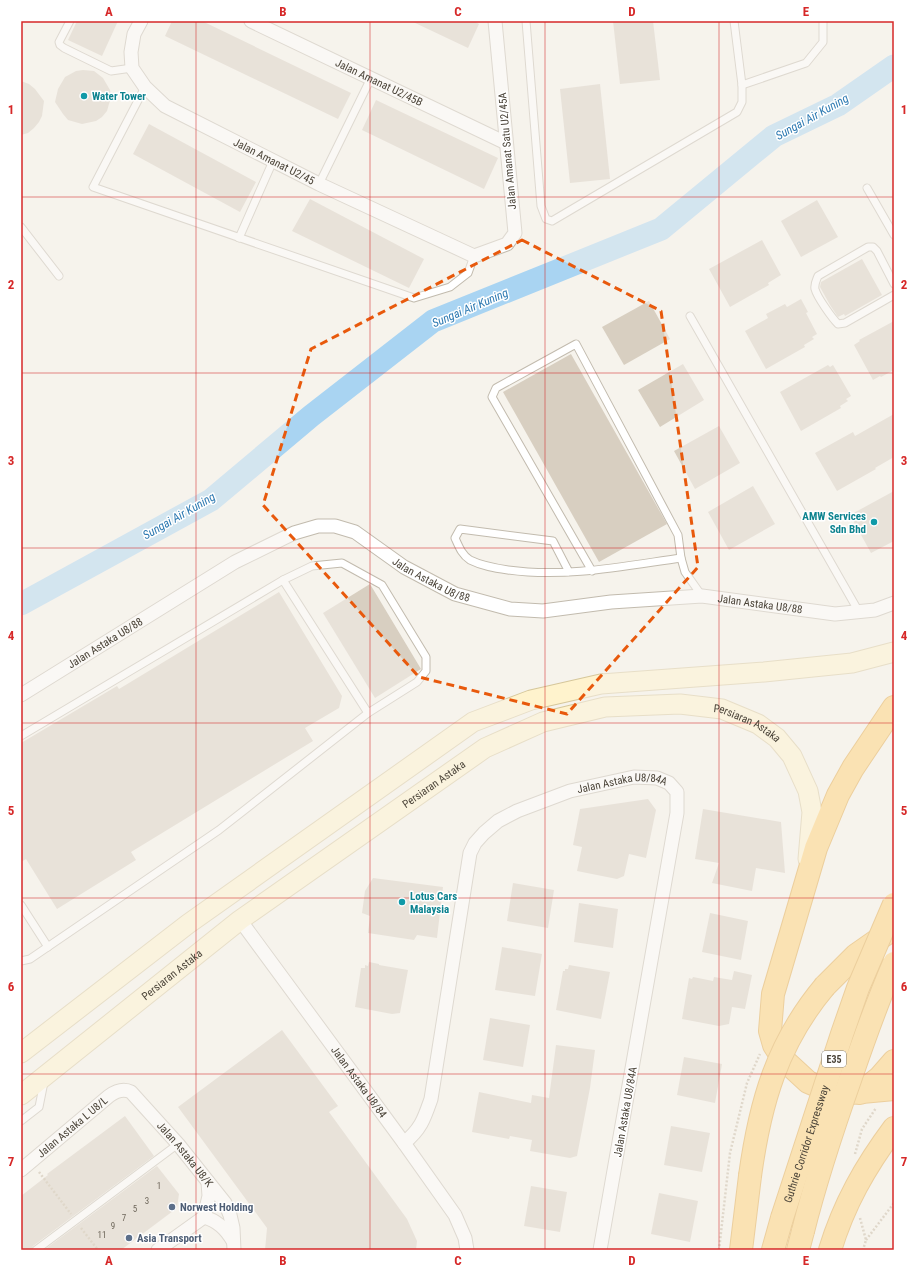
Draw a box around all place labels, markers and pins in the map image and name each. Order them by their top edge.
place label: Water Tower [92,90,146,103]
marker: Water Tower [79,91,89,101]
place label: AMW Services Sdn Bhd [802,510,866,536]
marker: AMW Services Sdn Bhd [869,517,879,527]
place label: Lotus Cars Malaysia [410,890,457,916]
marker: Lotus Cars Malaysia [397,897,407,907]
place label: Norwest Holding [180,1201,253,1214]
marker: Norwest Holding [167,1202,177,1212]
place label: Asia Transport [137,1232,202,1245]
marker: Asia Transport [124,1233,134,1243]

